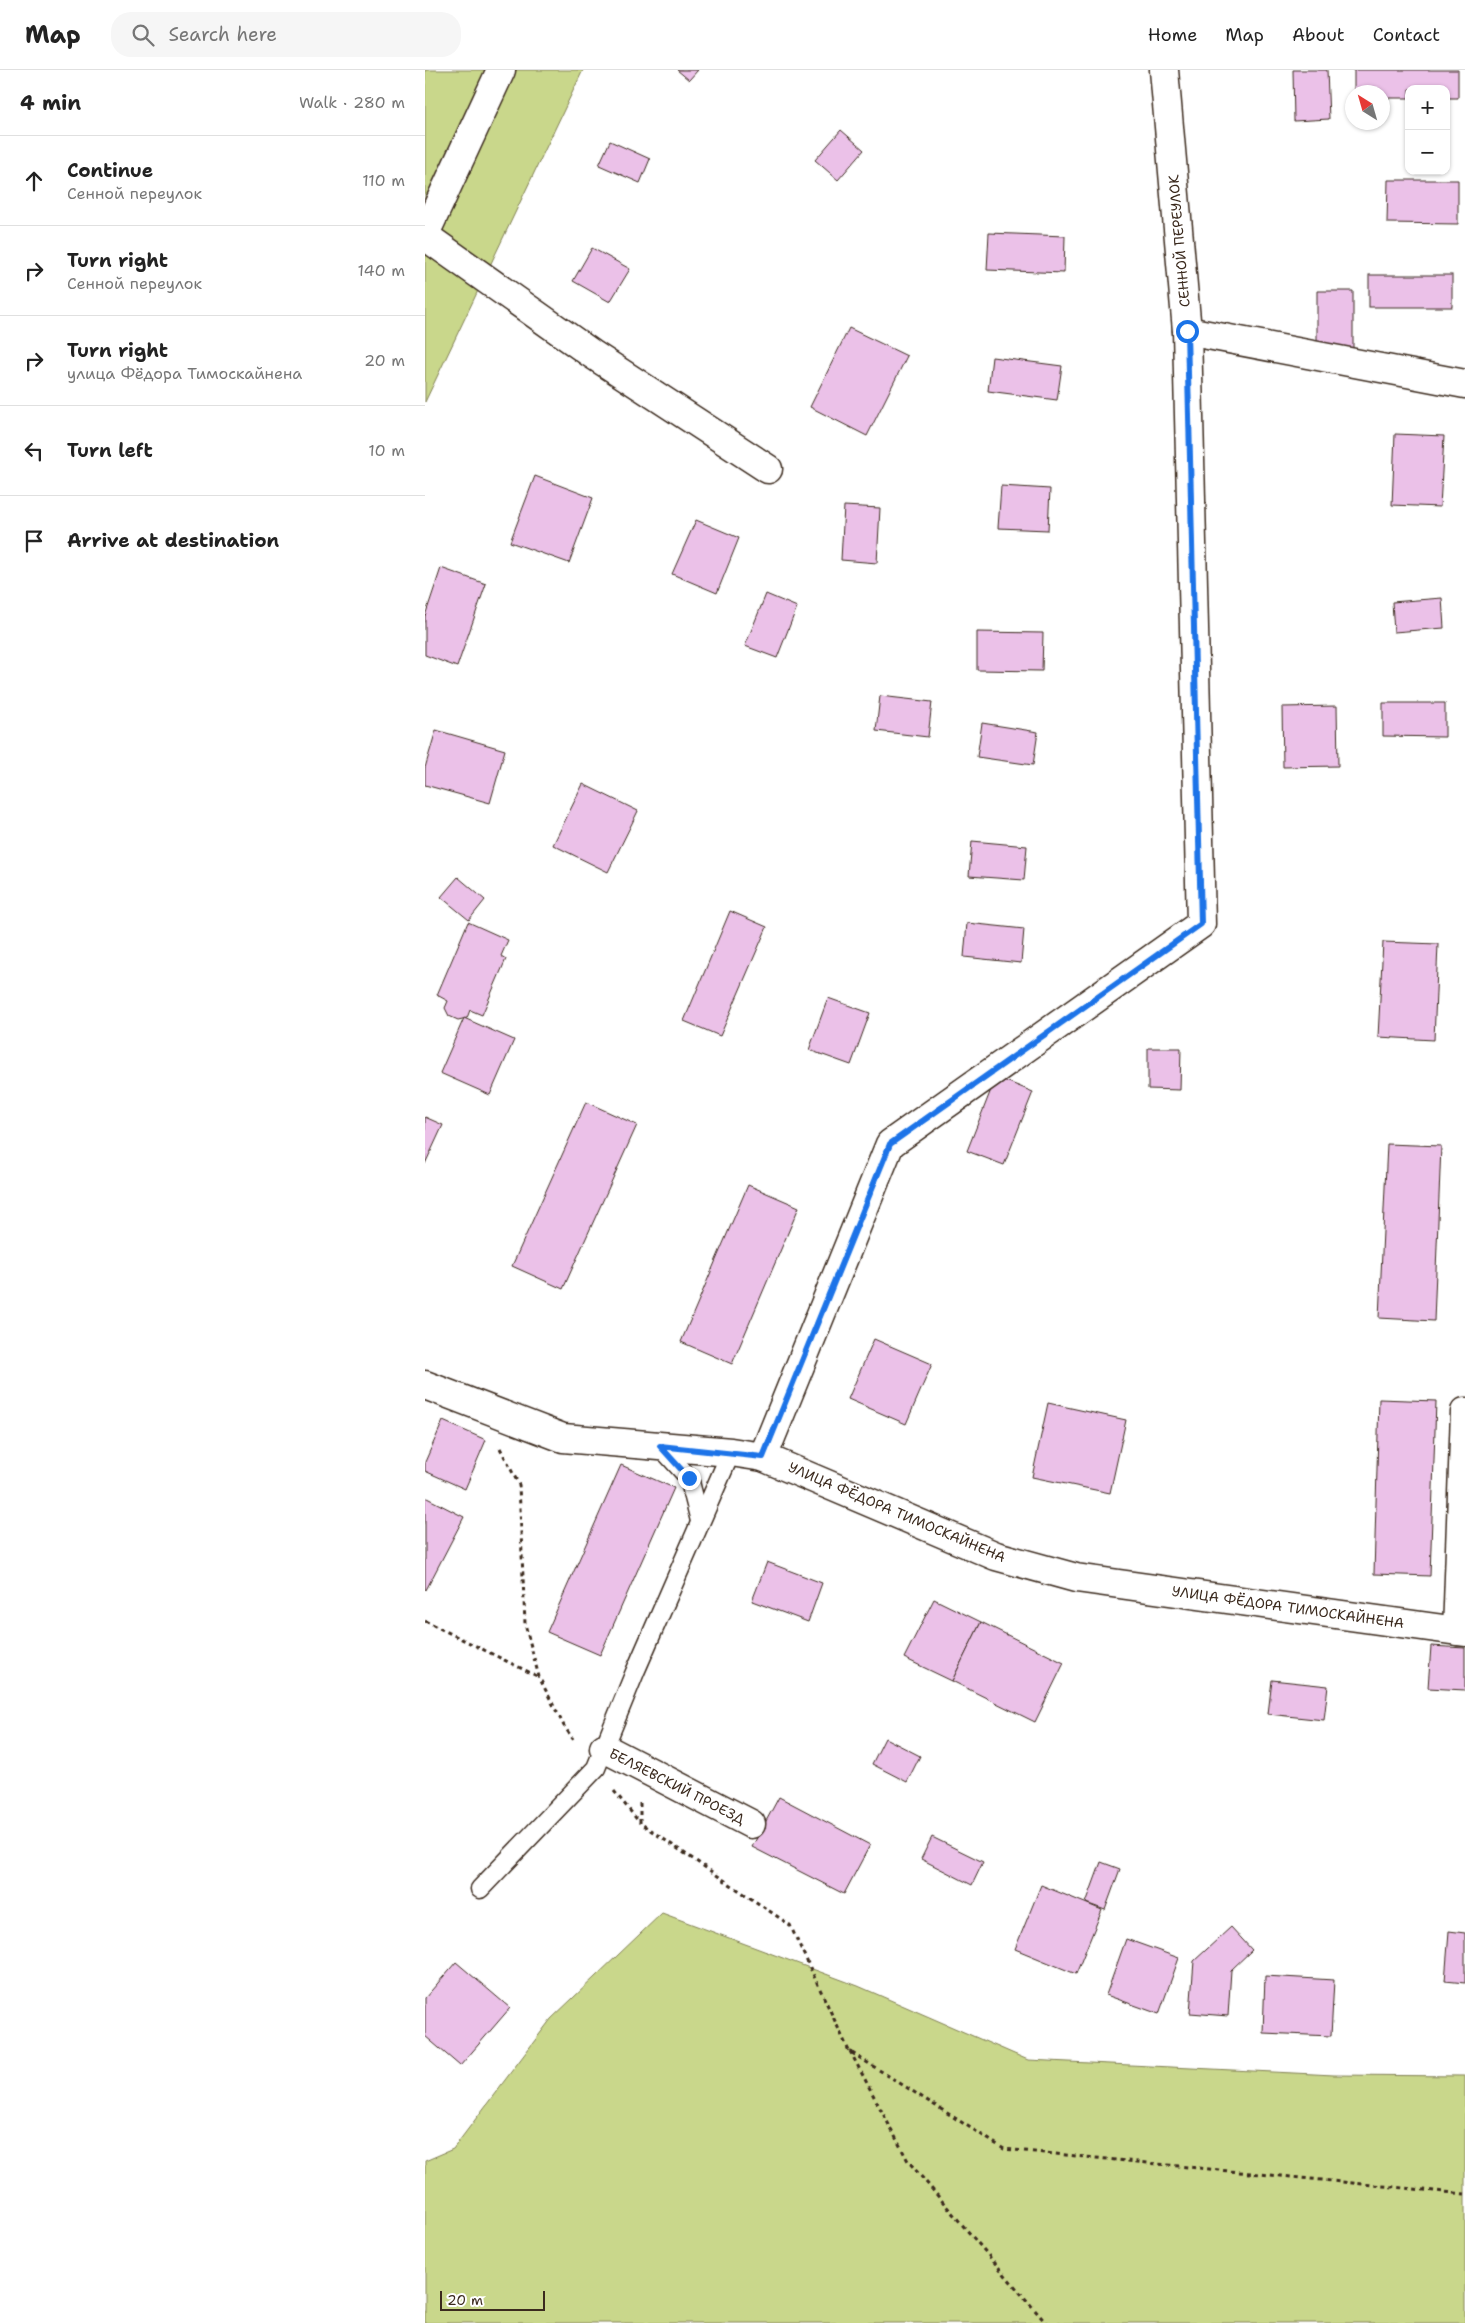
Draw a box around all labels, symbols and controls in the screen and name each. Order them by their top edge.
search box [111,12,461,57]
text: Map [25,19,81,51]
icon: search [129,21,157,49]
text: Search here [169,22,277,47]
text: Home [1148,23,1197,47]
text: Map [1225,23,1264,47]
text: About [1292,23,1345,47]
text: Contact [1373,23,1440,47]
north arrow [1345,85,1390,130]
map controls [1405,85,1450,175]
button: + [1405,85,1450,130]
text: 4 min [20,89,81,117]
text: Walk · 280 m [299,92,405,113]
button: − [1405,130,1450,175]
text: Continue [67,158,153,183]
icon: ahead [20,167,48,195]
text: 110 m [362,170,405,191]
street label: СЕННОЙ ПЕРЕУЛОК [1164,174,1194,308]
text: Сенной переулок [67,183,202,204]
text: Turn right [67,248,168,273]
icon: right [20,257,48,285]
text: 140 m [358,260,405,281]
text: Сенной переулок [67,273,202,294]
route start [1176,320,1199,343]
text: Turn right [67,338,168,363]
icon: right [20,347,48,375]
text: 20 m [364,350,405,371]
text: улица Фёдора Тимоскайнена [67,363,302,384]
icon: left [20,437,48,465]
text: Turn left [67,438,153,463]
text: 10 m [368,440,405,461]
icon: arrive [20,527,48,555]
text: Arrive at destination [67,528,279,553]
street label: УЛИЦА ФЁДОРА ТИМОСКАЙНЕНА [786,1458,1008,1566]
route end [678,1467,701,1490]
street label: УЛИЦА ФЁДОРА ТИМОСКАЙНЕНА [1171,1582,1405,1632]
street label: БЕЛЯЕВСКИЙ ПРОЕЗД [606,1744,748,1828]
scale bar [440,2288,545,2311]
text: 20 m [447,2291,483,2309]

